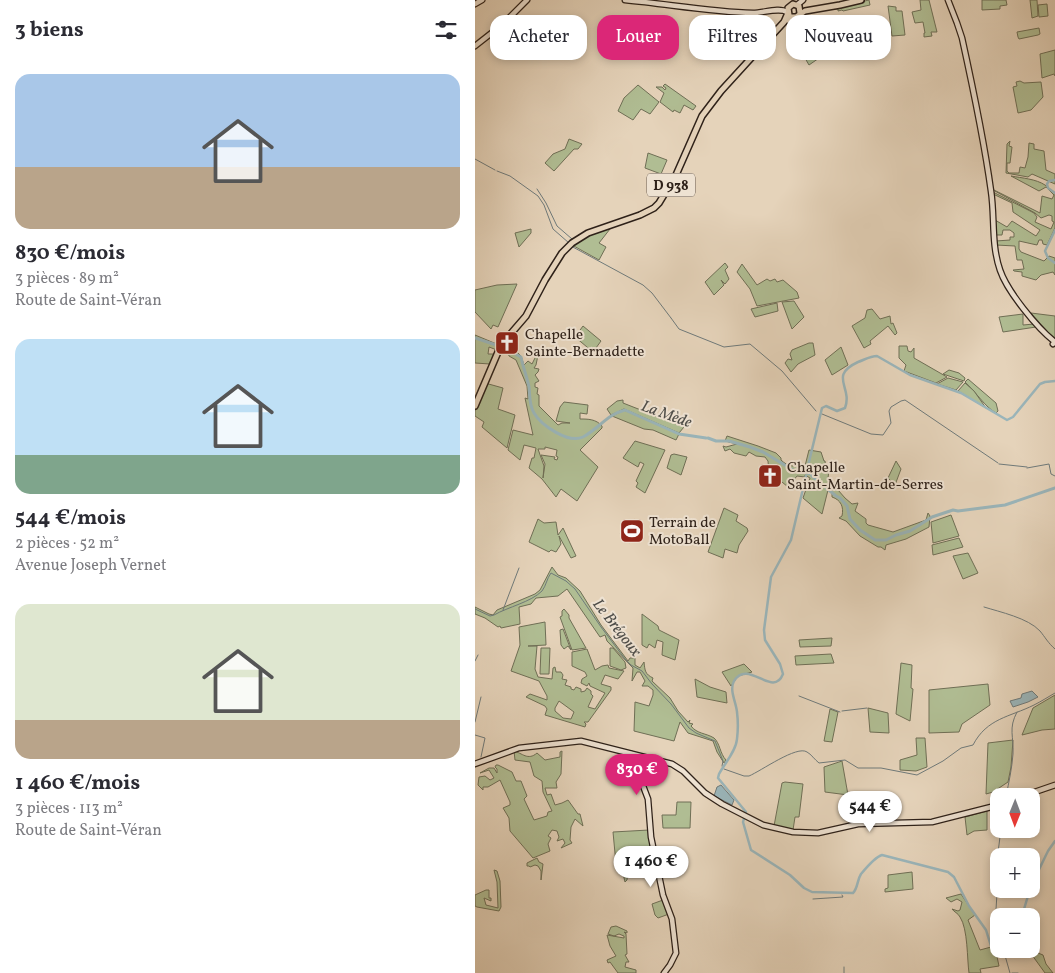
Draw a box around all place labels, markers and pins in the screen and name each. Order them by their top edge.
place label: Chapelle Sainte-Bernadette [525,325,644,363]
church icon: Chapelle Sainte-Bernadette [494,330,520,356]
place label: Chapelle Saint-Martin-de-Serres [787,458,943,496]
church icon: Chapelle Saint-Martin-de-Serres [757,463,783,489]
place label: Terrain de MotoBall [649,513,716,551]
sports icon: Terrain de MotoBall [619,518,645,544]
pin: 830 € [602,754,672,796]
pin: 544 € [835,790,905,833]
pin: 1 460 € [605,846,697,888]

